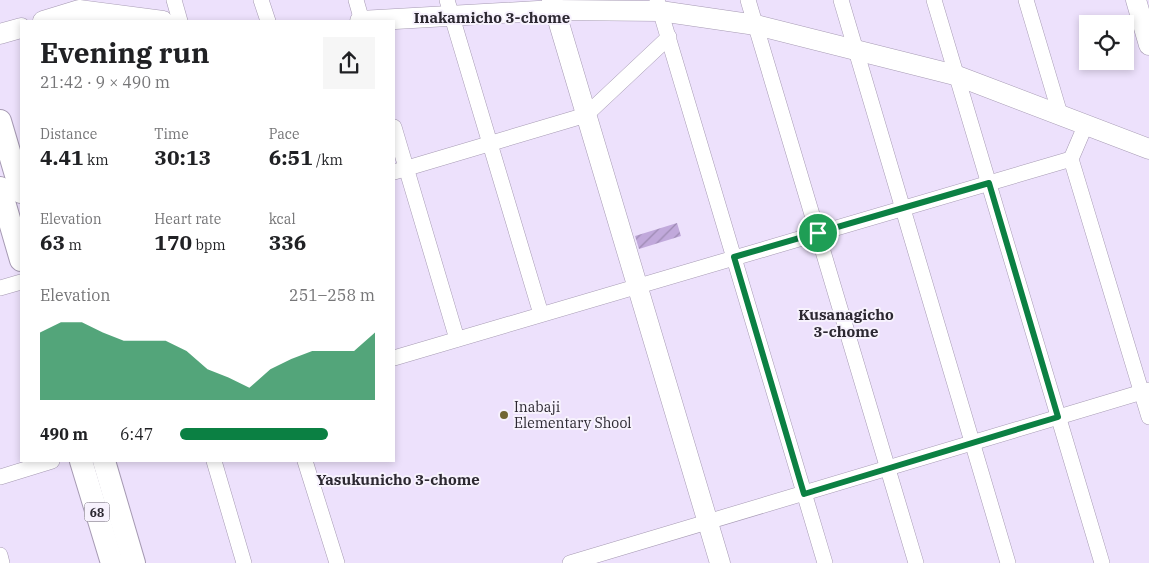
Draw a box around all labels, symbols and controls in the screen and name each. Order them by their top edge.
district label: Inakamicho 3-chome [414,8,570,27]
map controls [1079,15,1134,70]
button: locate [1079,15,1134,70]
text: Evening run [40,34,209,71]
button: share [323,37,375,89]
text: 21:42 · 9 × 490 m [40,72,170,92]
text: Distance [40,125,97,143]
text: Time [154,125,189,143]
text: Pace [269,125,299,143]
text: 4.41 [40,143,84,171]
text: 30:13 [154,143,211,171]
text: 6:51 [269,143,313,171]
text: km [84,151,109,169]
text: /km [313,151,343,169]
text: Elevation [40,210,102,228]
text: Heart rate [154,210,221,228]
text: kcal [269,210,296,228]
pin [797,212,839,254]
icon: arrive [804,219,832,247]
text: 63 [40,228,65,256]
text: 170 [154,228,192,256]
text: 336 [269,228,306,256]
text: m [65,236,82,254]
text: bpm [192,236,226,254]
text: Elevation [40,285,110,305]
text: 251–258 m [289,285,375,305]
district label: Kusanagicho 3-chome [798,305,894,341]
place label: Inabaji Elementary Shool [514,398,632,432]
marker: Inabaji Elementary Shool [498,409,510,421]
text: 490 m [40,424,88,444]
text: 6:47 [120,424,153,444]
district label: Yasukunicho 3-chome [316,470,480,489]
road number: 68 [84,502,110,522]

